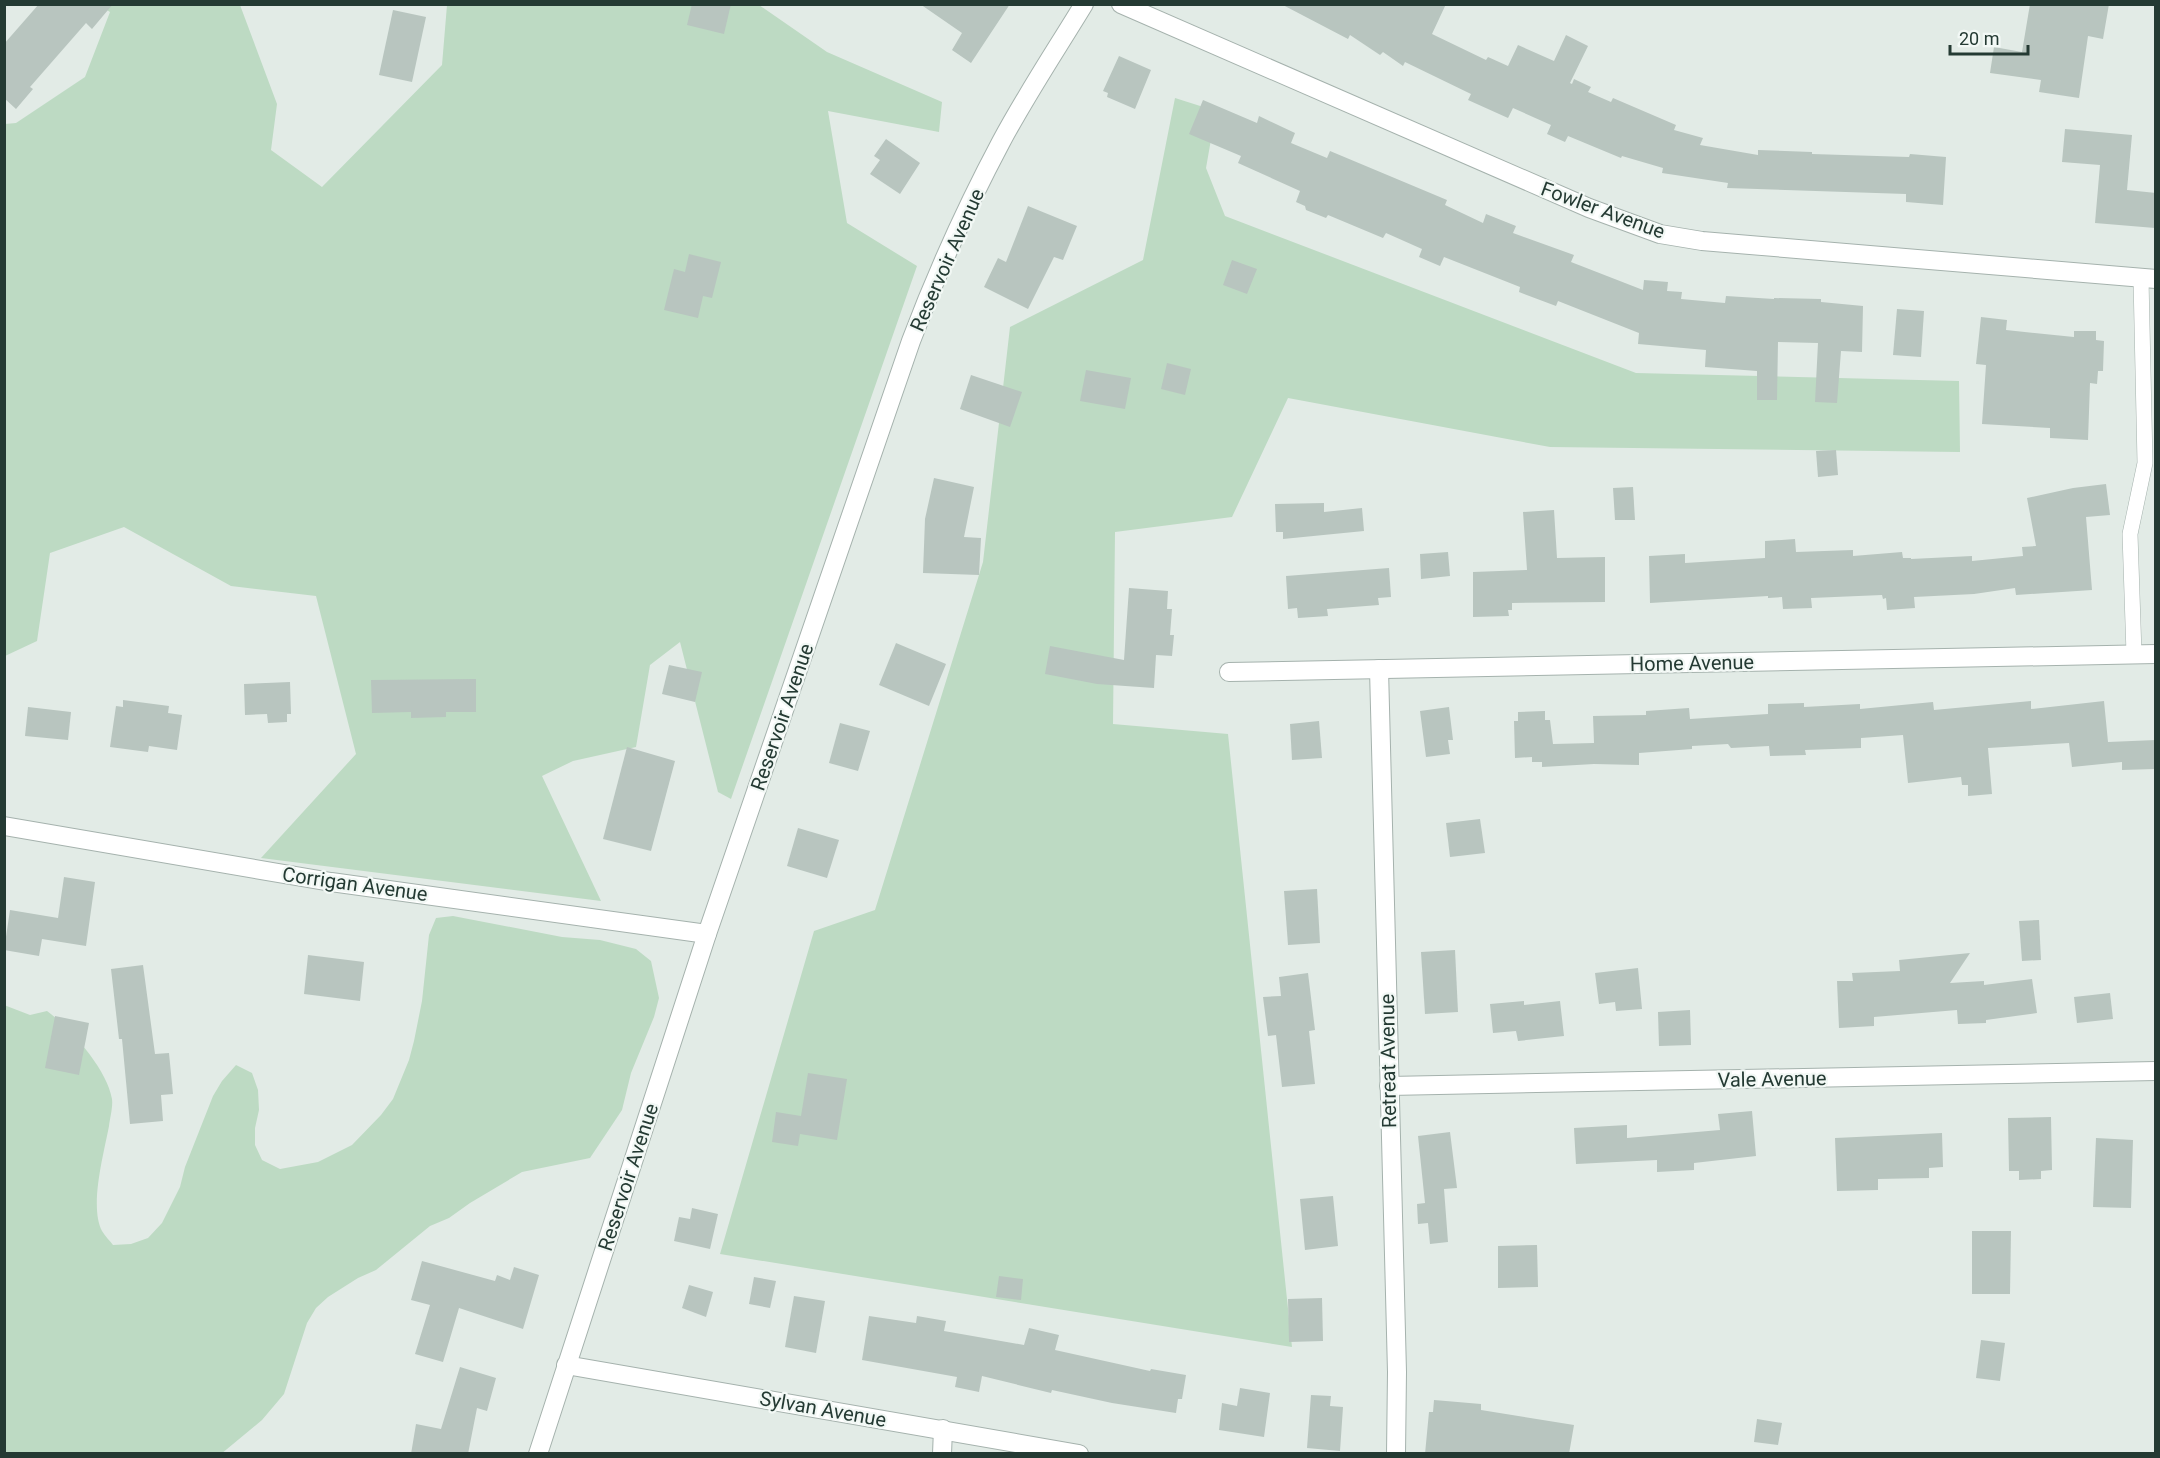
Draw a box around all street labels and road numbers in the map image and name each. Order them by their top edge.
street label: Fowler Avenue [1538,177,1668,243]
street label: Reservoir Avenue [905,185,989,335]
street label: Reservoir Avenue [746,640,818,794]
street label: Home Avenue [1630,650,1754,676]
street label: Corrigan Avenue [281,862,429,906]
street label: Retreat Avenue [1375,994,1401,1128]
street label: Vale Avenue [1717,1066,1827,1092]
street label: Reservoir Avenue [593,1100,663,1254]
street label: Sylvan Avenue [758,1386,888,1432]

